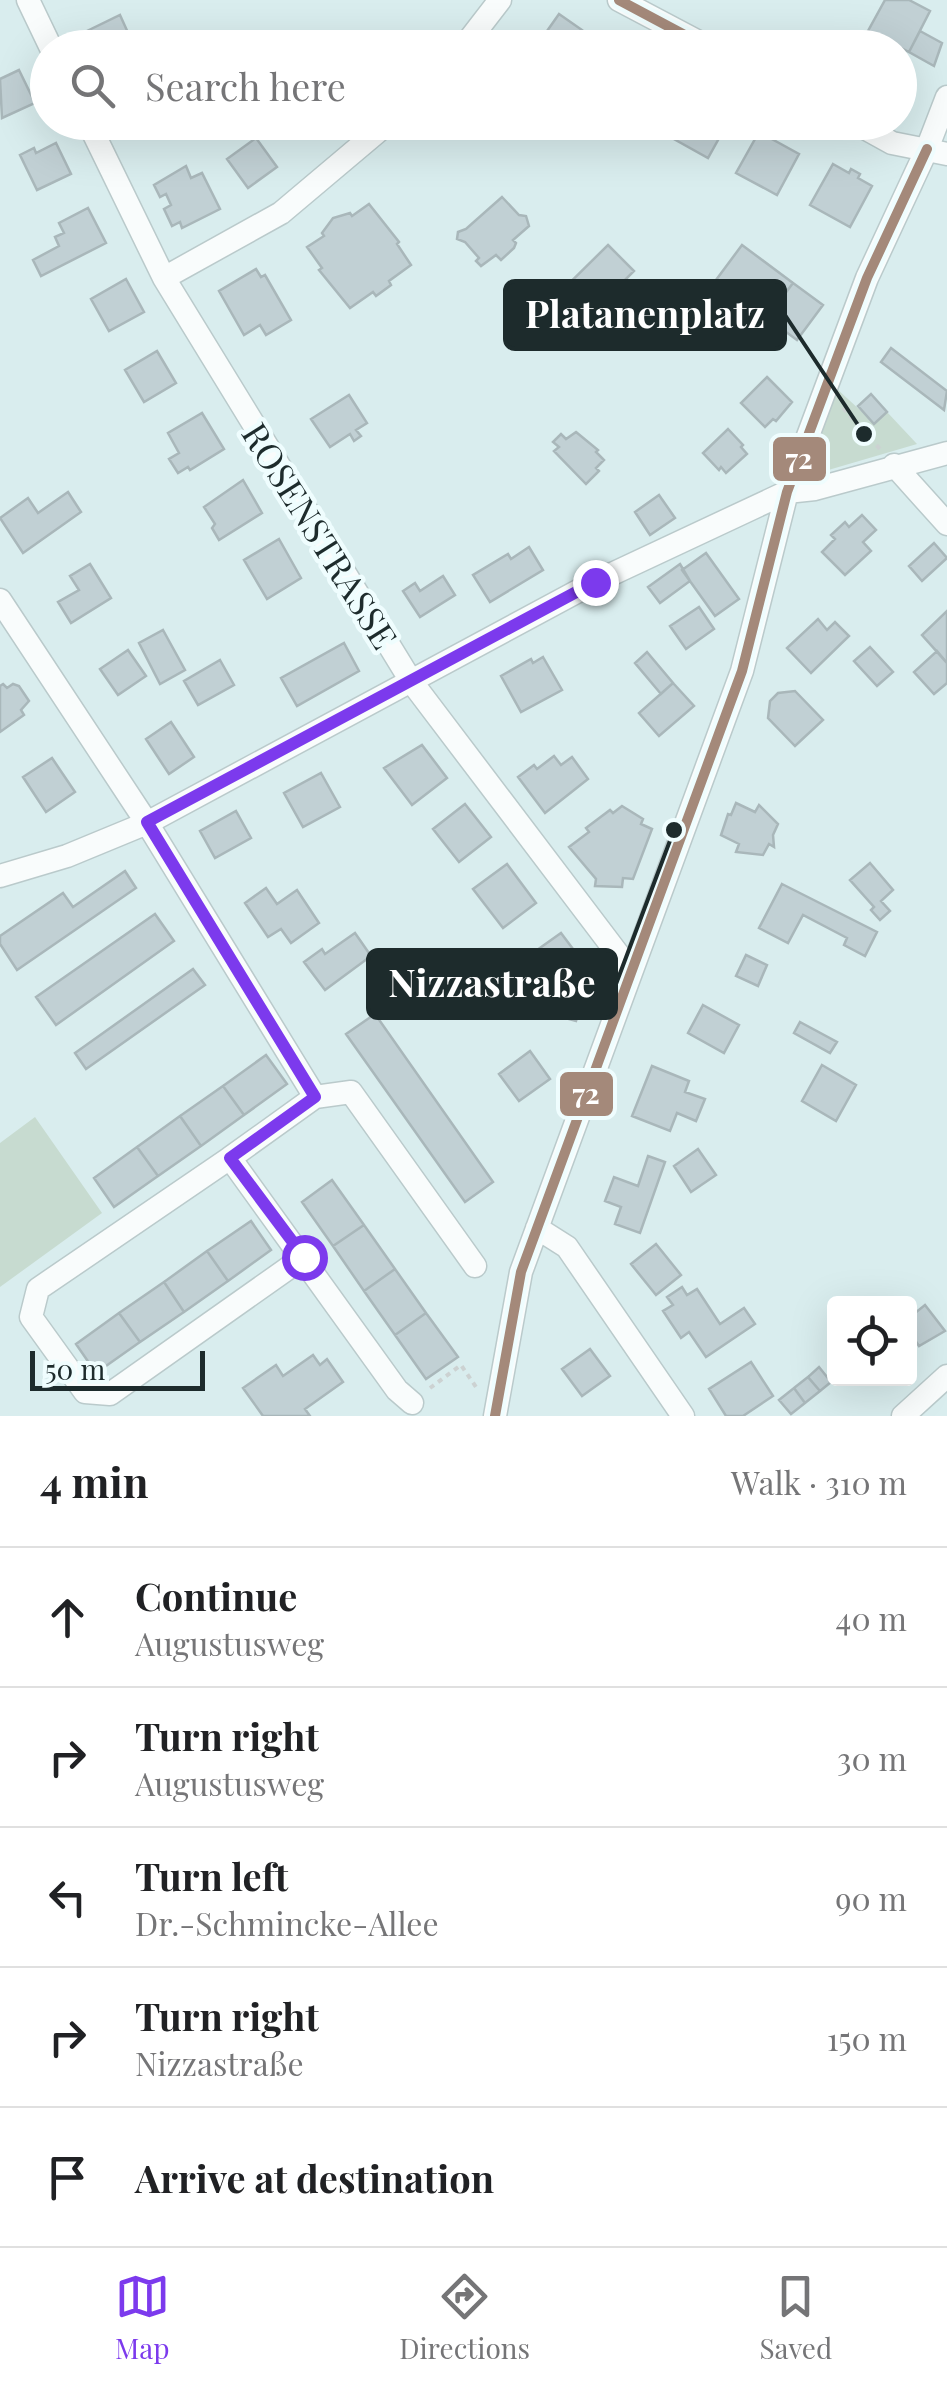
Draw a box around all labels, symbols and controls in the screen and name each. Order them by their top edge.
search box [30,30,917,140]
icon: search [65,58,120,113]
text: Search here [145,60,346,111]
callout: Platanenplatz [505,281,785,349]
text: Platanenplatz [525,287,765,338]
street label: ROSENSTRASSE [233,413,409,657]
line badge: 72 [771,435,828,483]
text: 72 [785,439,813,476]
route end [573,560,619,606]
callout: Nizzastraße [368,950,616,1018]
text: Nizzastraße [388,956,596,1007]
line badge: 72 [558,1070,615,1118]
text: 72 [572,1074,600,1111]
route start [282,1235,328,1281]
map controls [827,1296,917,1386]
button: locate [827,1296,917,1386]
scale bar [30,1346,205,1390]
text: 50 m [45,1350,105,1387]
text: 4 min [40,1453,149,1509]
text: Walk · 310 m [731,1460,907,1503]
text: Continue [135,1570,297,1621]
icon: ahead [40,1590,95,1645]
text: 40 m [836,1596,907,1639]
text: Augustusweg [135,1621,324,1664]
text: Turn right [135,1710,319,1761]
icon: right [40,1730,95,1785]
text: 30 m [837,1736,907,1779]
text: Augustusweg [135,1761,324,1804]
text: Turn left [135,1850,288,1901]
icon: left [40,1870,95,1925]
text: 90 m [835,1876,907,1919]
text: Dr.-Schmincke-Allee [135,1901,439,1944]
text: Turn right [135,1990,319,2041]
icon: right [40,2010,95,2065]
text: 150 m [827,2016,907,2059]
text: Nizzastraße [135,2041,304,2084]
icon: arrive [40,2150,95,2205]
text: Arrive at destination [135,2152,494,2203]
tab: Map [115,2269,170,2366]
tab: Directions [399,2269,530,2366]
tab: Saved [759,2269,832,2366]

